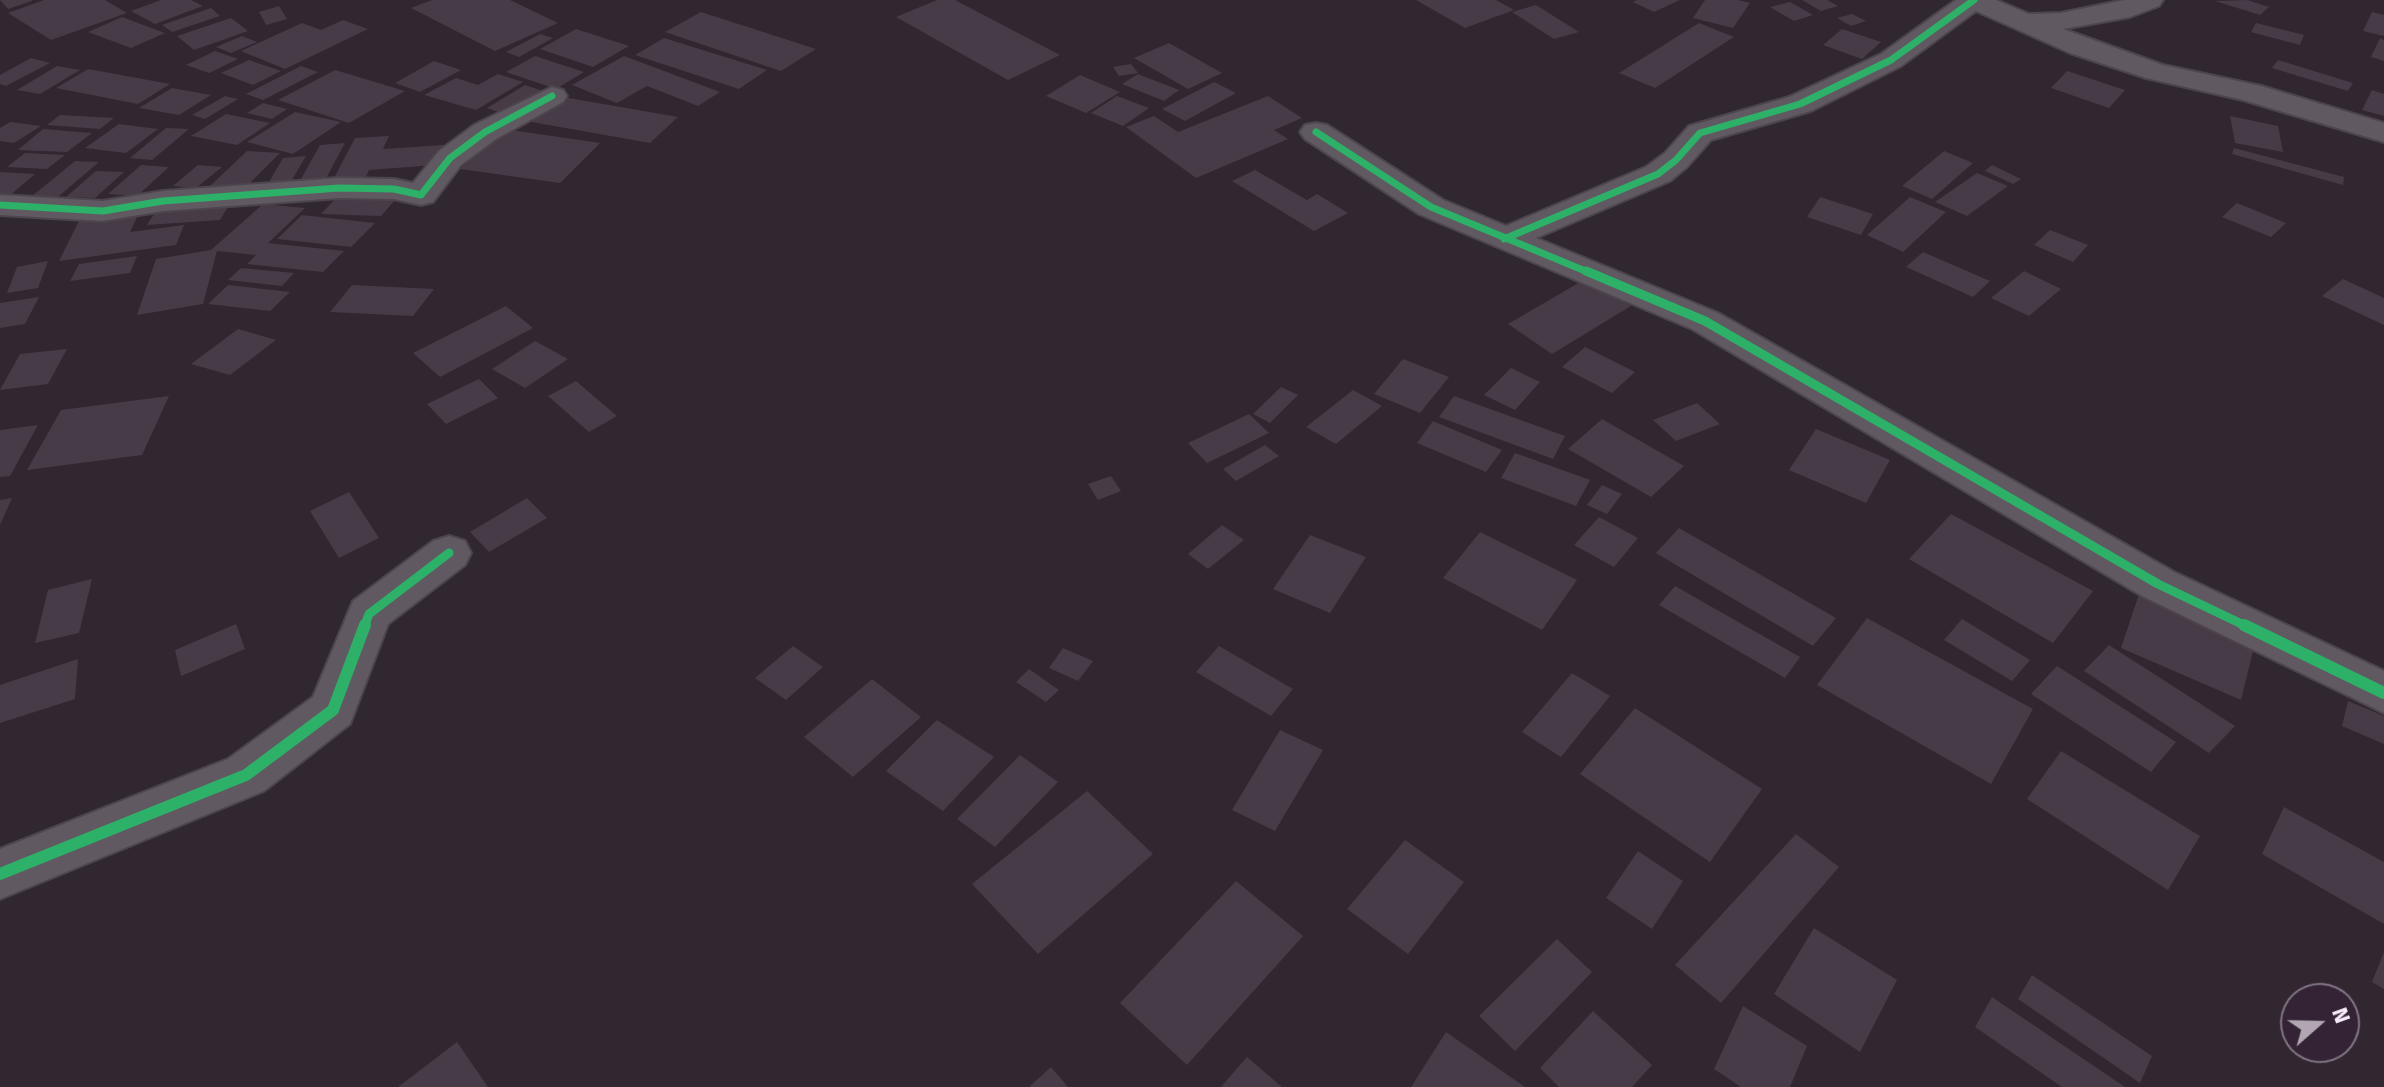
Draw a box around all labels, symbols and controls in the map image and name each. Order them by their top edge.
north arrow [2280,983,2360,1063]
text: N [2326,1004,2356,1027]

